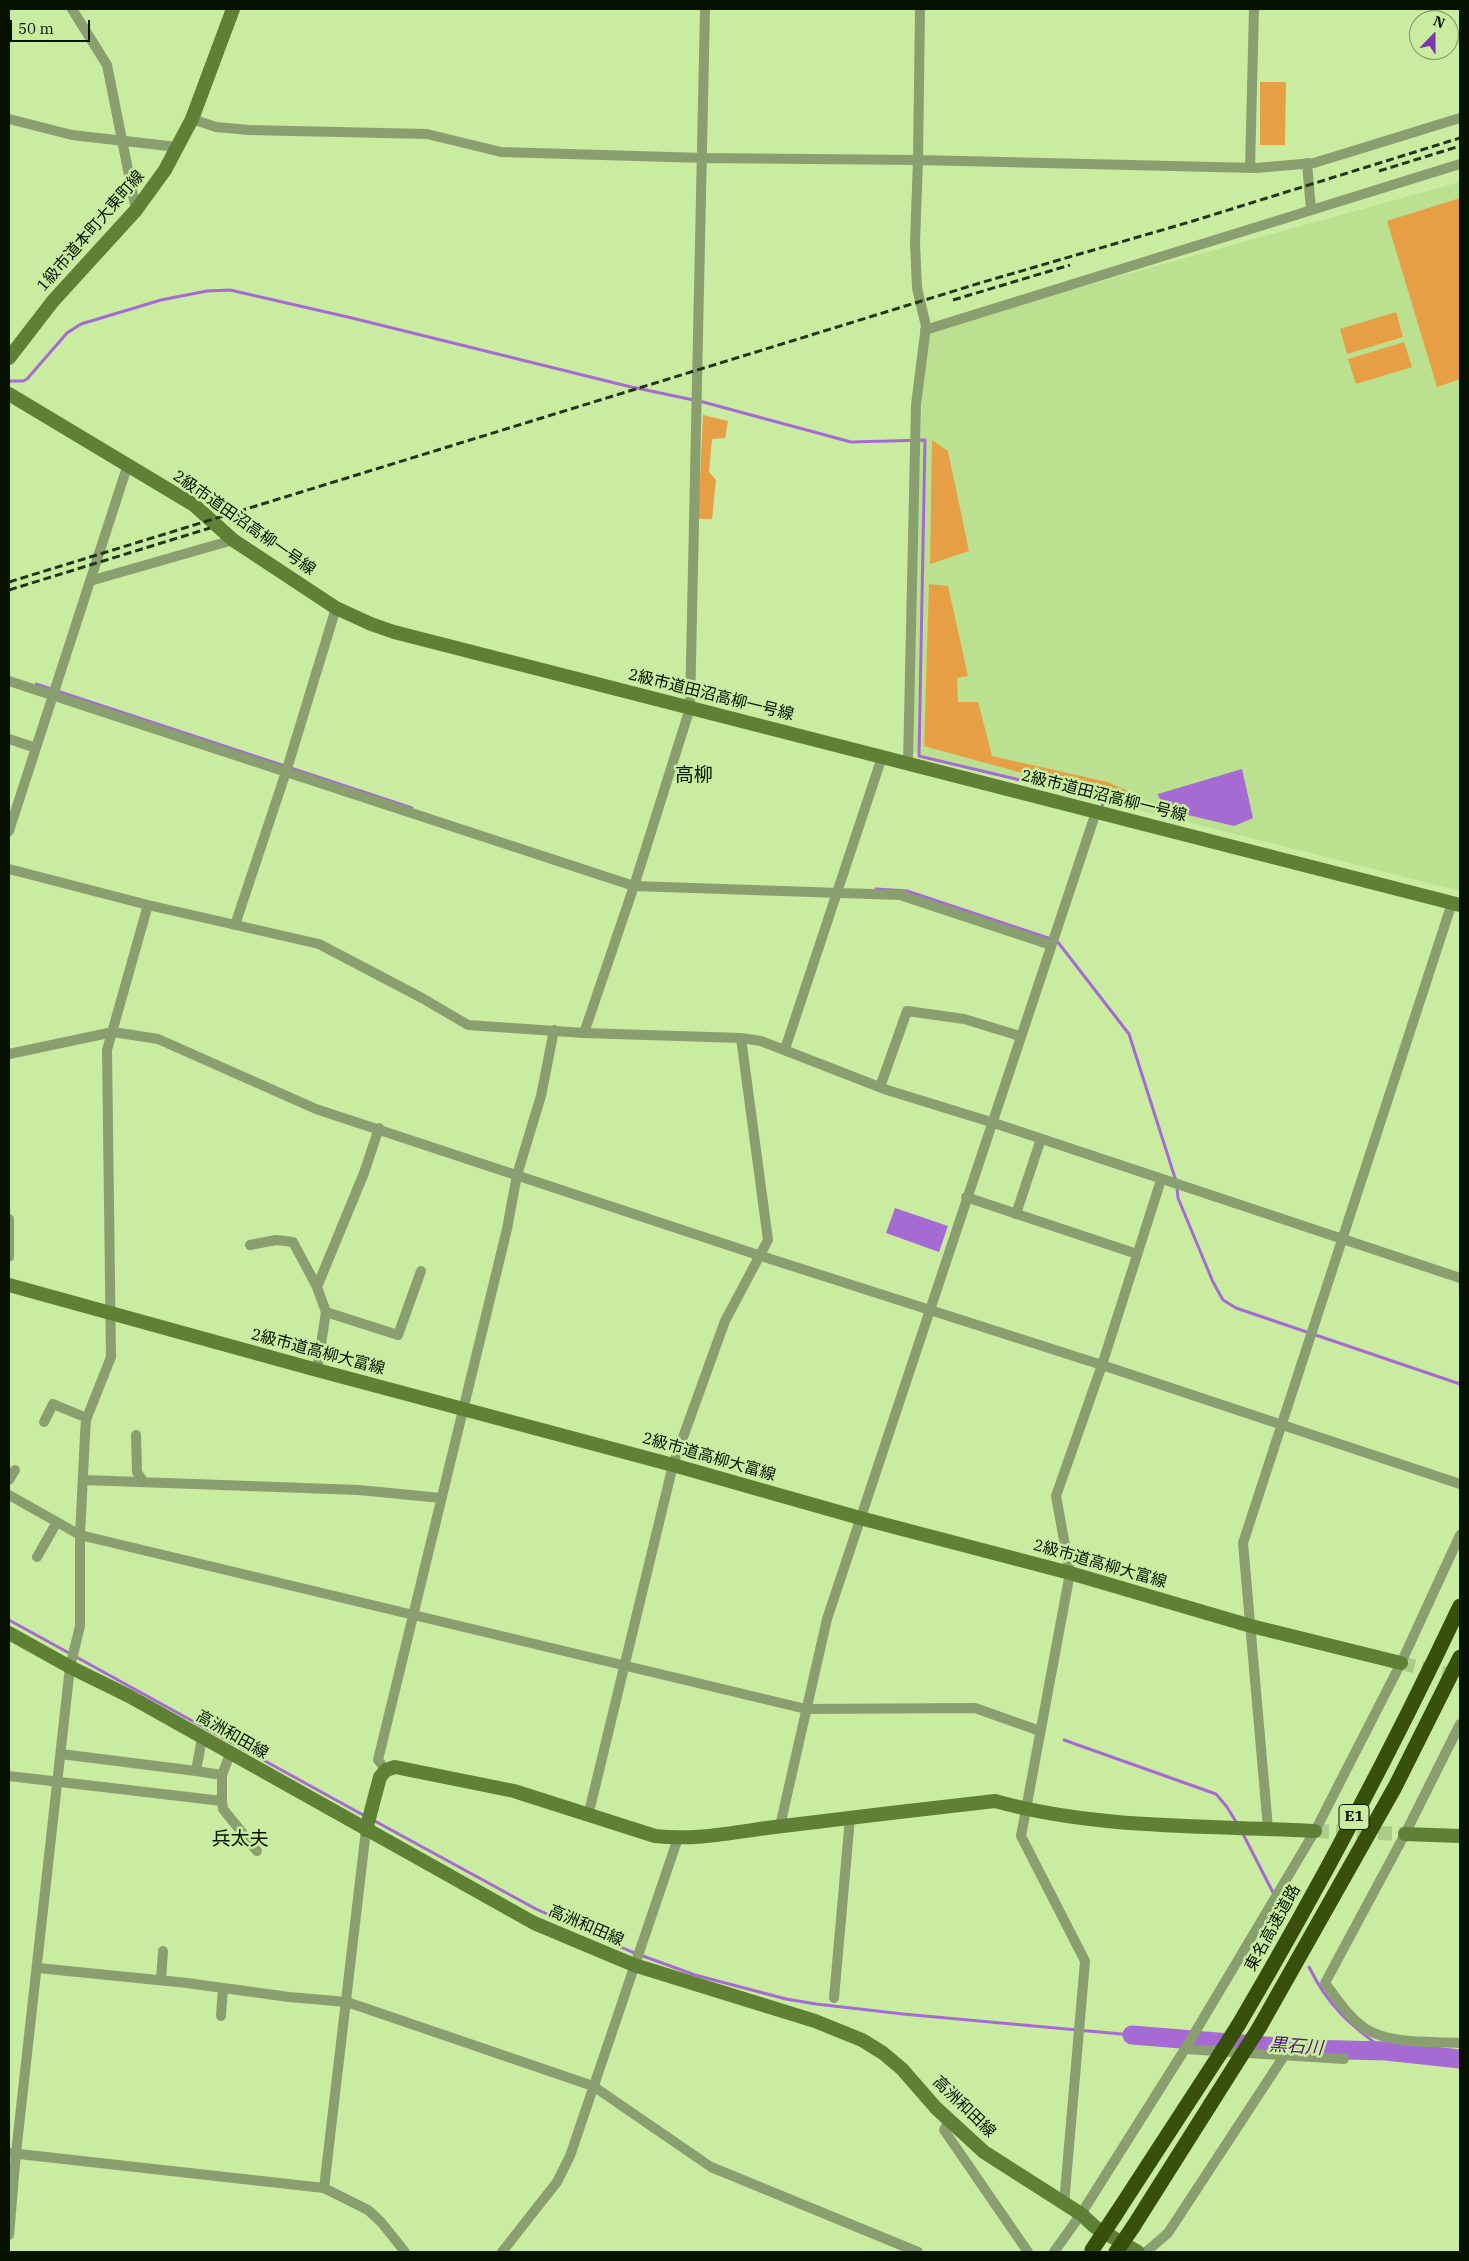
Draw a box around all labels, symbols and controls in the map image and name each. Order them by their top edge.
scale bar [12,10,92,42]
north arrow [1409,10,1459,60]
text: N [1431,12,1448,32]
text: 50 m [18,19,54,38]
street label: 1級市道本町大東町線 [33,167,149,295]
street label: 2級市道田沼高柳一号線 [169,466,319,580]
street label: 2級市道田沼高柳一号線 [626,665,796,725]
district label: 高柳 [675,765,713,787]
street label: 2級市道田沼高柳一号線 [1019,766,1189,826]
street label: 2級市道高柳大富線 [249,1325,387,1379]
street label: 2級市道高柳大富線 [640,1429,778,1485]
street label: 2級市道高柳大富線 [1031,1536,1169,1592]
street label: 高洲和田線 [193,1707,271,1763]
road number: E1 [1339,1804,1369,1830]
district label: 兵太夫 [212,1829,268,1851]
street label: 東名高速道路 [1241,1881,1305,1975]
street label: 高洲和田線 [545,1902,627,1950]
water label: 黒石川 [1268,2034,1324,2060]
street label: 高洲和田線 [929,2072,999,2142]

